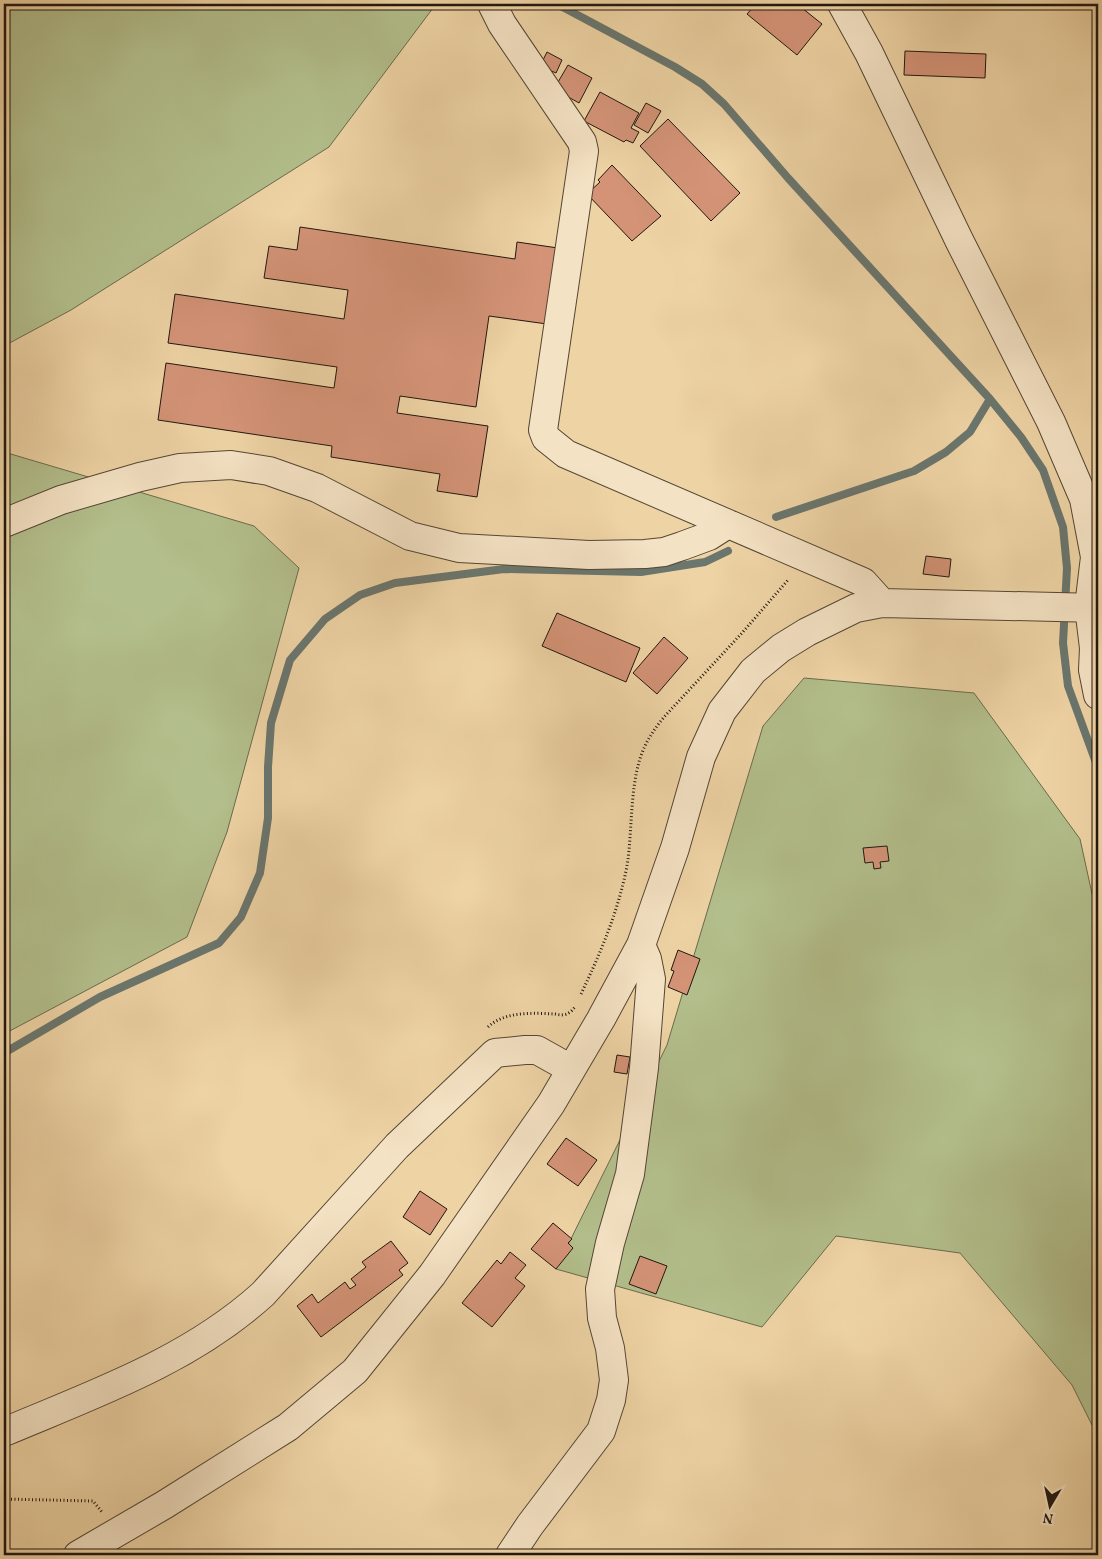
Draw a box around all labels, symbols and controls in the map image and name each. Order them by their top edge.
north arrow [1024,1482,1074,1532]
text: N [1042,1507,1055,1528]

